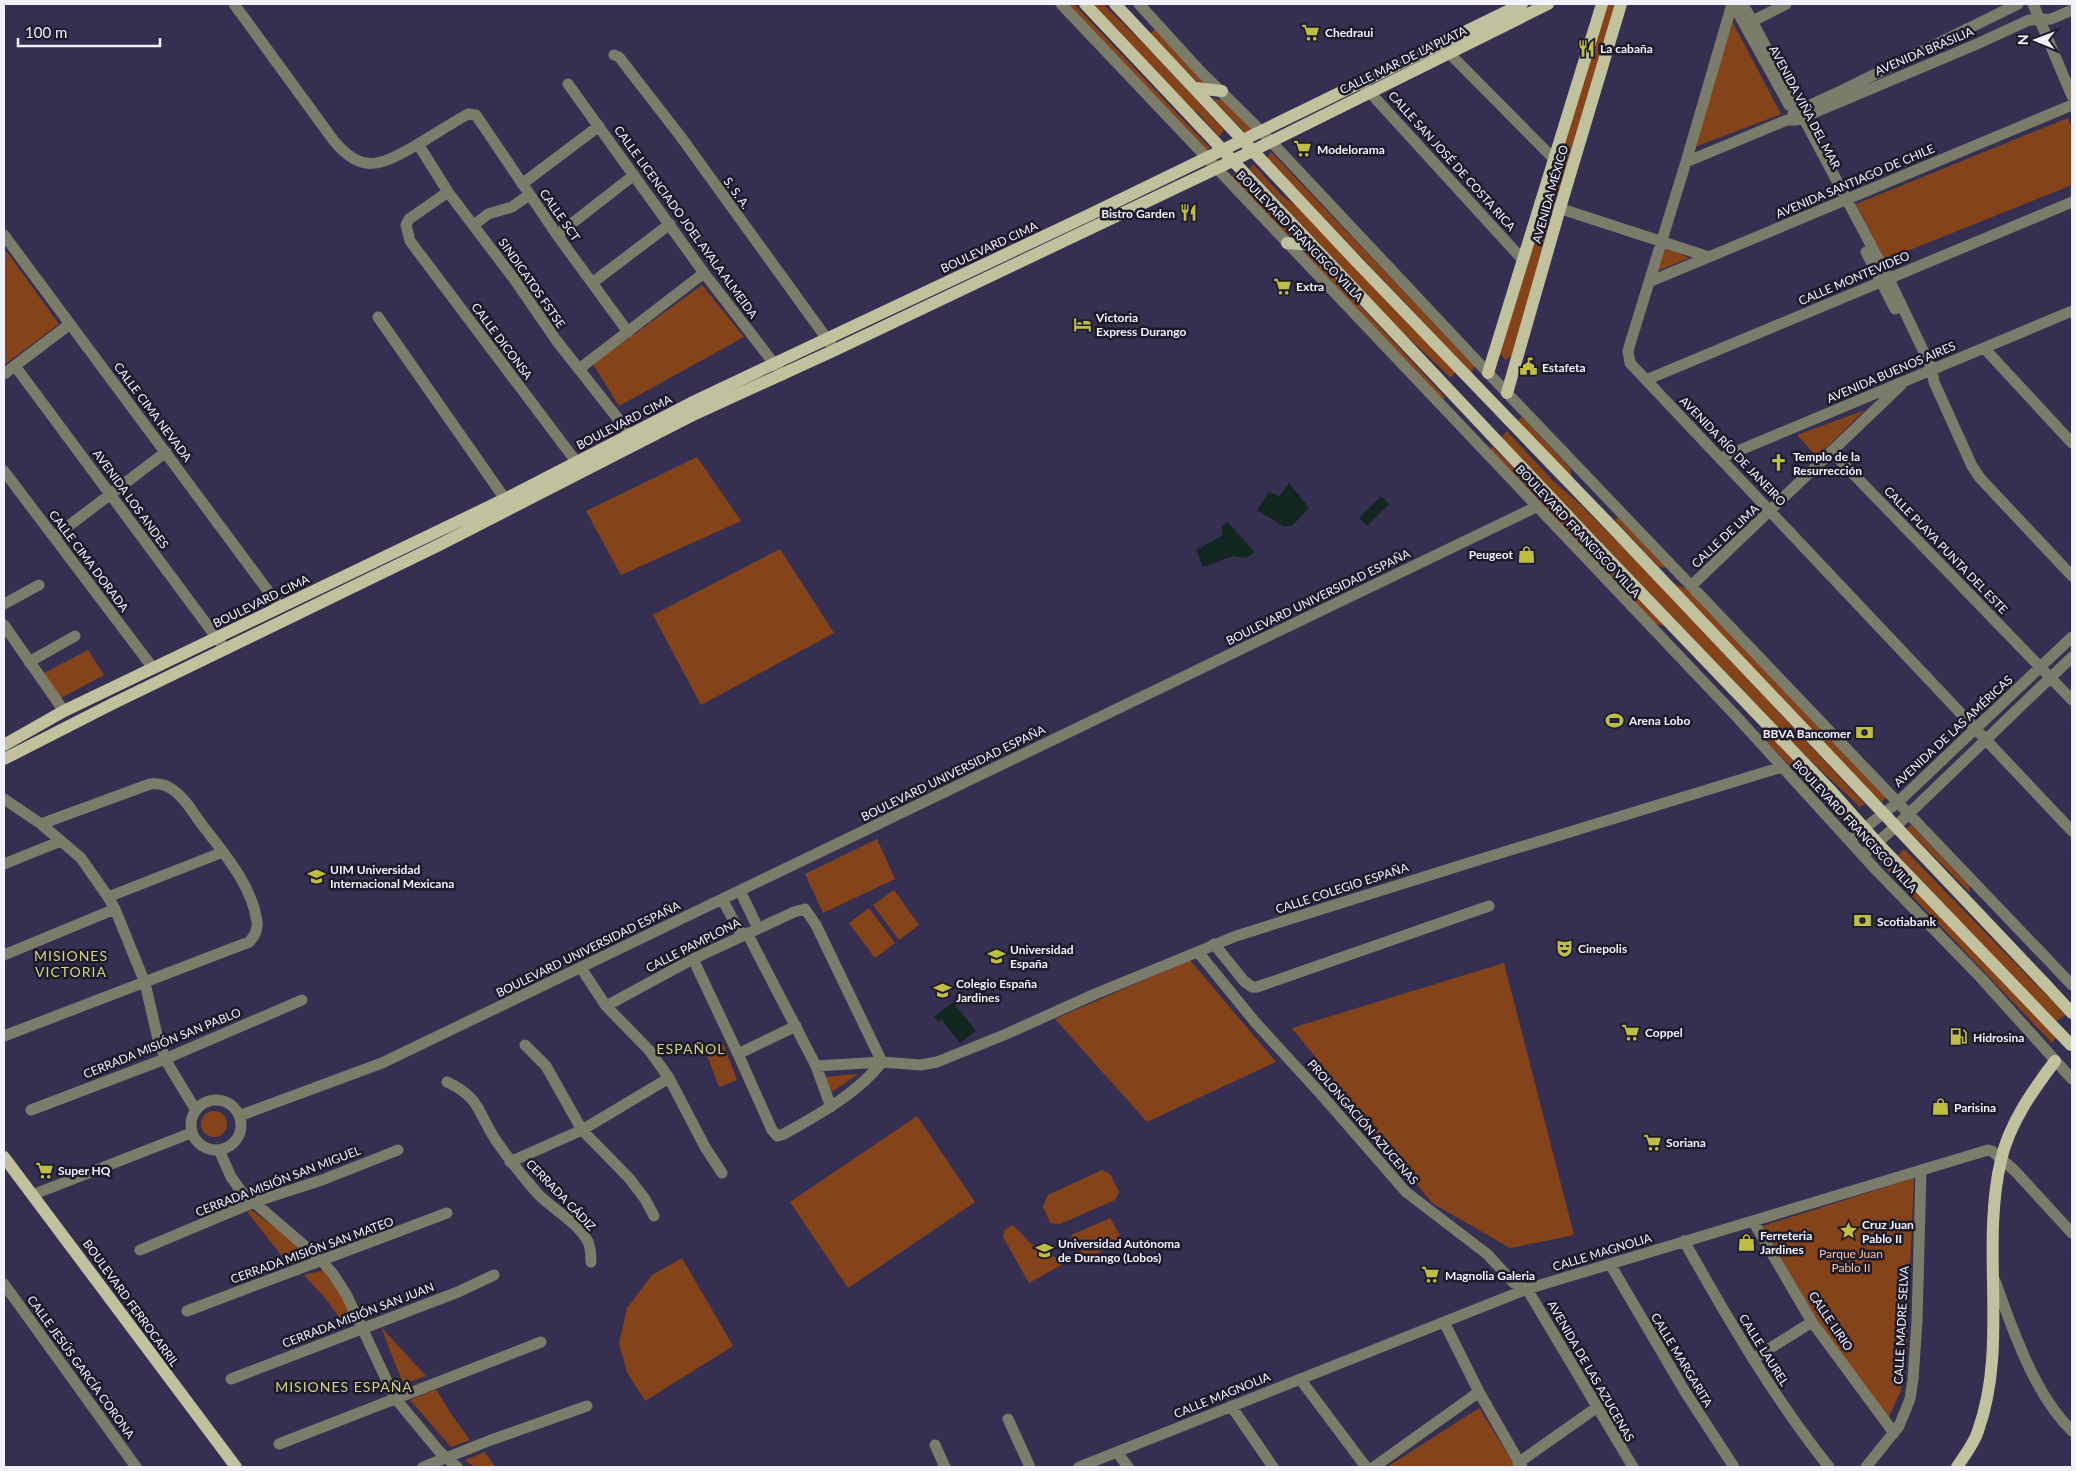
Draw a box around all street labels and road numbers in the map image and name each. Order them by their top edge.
street label: CALLE MAR DE LA PLATA [1337,22,1470,97]
street label: AVENIDA BRASILIA [1872,23,1976,79]
street label: AVENIDA VIÑA DEL MAR [1766,43,1844,172]
street label: CALLE SAN JOSÉ DE COSTA RICA [1385,88,1519,235]
street label: CALLE LICENCIADO JOEL AYALA ALMEIDA [611,123,761,322]
street label: AVENIDA SANTIAGO DE CHILE [1773,141,1937,221]
street label: AVENIDA MÉXICO [1529,143,1571,245]
street label: BOULEVARD FRANCISCO VILLA [1233,167,1367,305]
street label: S. S. A. [721,174,754,212]
street label: CALLE SCT [537,186,583,244]
street label: BOULEVARD CIMA [938,218,1041,276]
street label: SINDICATOS FSTSE [495,235,569,331]
street label: CALLE MONTEVIDEO [1796,248,1912,308]
street label: CALLE DICONSA [468,300,536,383]
street label: AVENIDA BUENOS AIRES [1824,338,1958,406]
street label: CALLE CIMA NEVADA [111,359,196,465]
street label: BOULEVARD CIMA [574,391,675,453]
street label: AVENIDA RÍO DE JANEIRO [1677,393,1790,509]
street label: AVENIDA LOS ANDES [90,446,172,552]
street label: BOULEVARD FRANCISCO VILLA [1512,461,1644,601]
street label: CALLE PLAYA PUNTA DEL ESTE [1881,483,2011,617]
street label: CALLE DE LIMA [1688,500,1762,571]
street label: CALLE CIMA DORADA [46,507,133,615]
street label: BOULEVARD UNIVERSIDAD ESPAÑA [1223,545,1413,648]
street label: BOULEVARD CIMA [210,571,312,631]
street label: AVENIDA DE LAS AMÉRICAS [1890,672,2016,790]
street label: BOULEVARD UNIVERSIDAD ESPAÑA [858,721,1048,824]
street label: BOULEVARD FRANCISCO VILLA [1789,756,1921,896]
street label: CALLE COLEGIO ESPAÑA [1274,859,1411,917]
street label: BOULEVARD UNIVERSIDAD ESPAÑA [493,897,683,1000]
street label: CALLE PAMPLONA [643,914,744,975]
street label: CERRADA MISIÓN SAN PABLO [81,1004,243,1082]
street label: PROLONGACIÓN AZUCENAS [1304,1056,1422,1188]
street label: CERRADA MISIÓN SAN MIGUEL [193,1142,363,1220]
street label: CERRADA CÁDIZ [523,1156,599,1234]
street label: CERRADA MISIÓN SAN MATEO [228,1213,396,1287]
street label: CALLE MAGNOLIA [1551,1230,1654,1274]
street label: BOULEVARD FERROCARRIL [80,1236,182,1370]
street label: CALLE MADRE SELVA [1890,1265,1912,1385]
street label: CERRADA MISIÓN SAN JUAN [280,1279,436,1351]
street label: CALLE LIRIO [1806,1288,1857,1354]
street label: CALLE JESÚS GARCÍA CORONA [24,1293,138,1442]
street label: AVENIDA DE LAS AZUCENAS [1544,1298,1638,1444]
street label: CALLE MARGARITA [1648,1310,1716,1411]
street label: CALLE LAUREL [1736,1311,1792,1389]
street label: CALLE MAGNOLIA [1172,1368,1273,1421]

